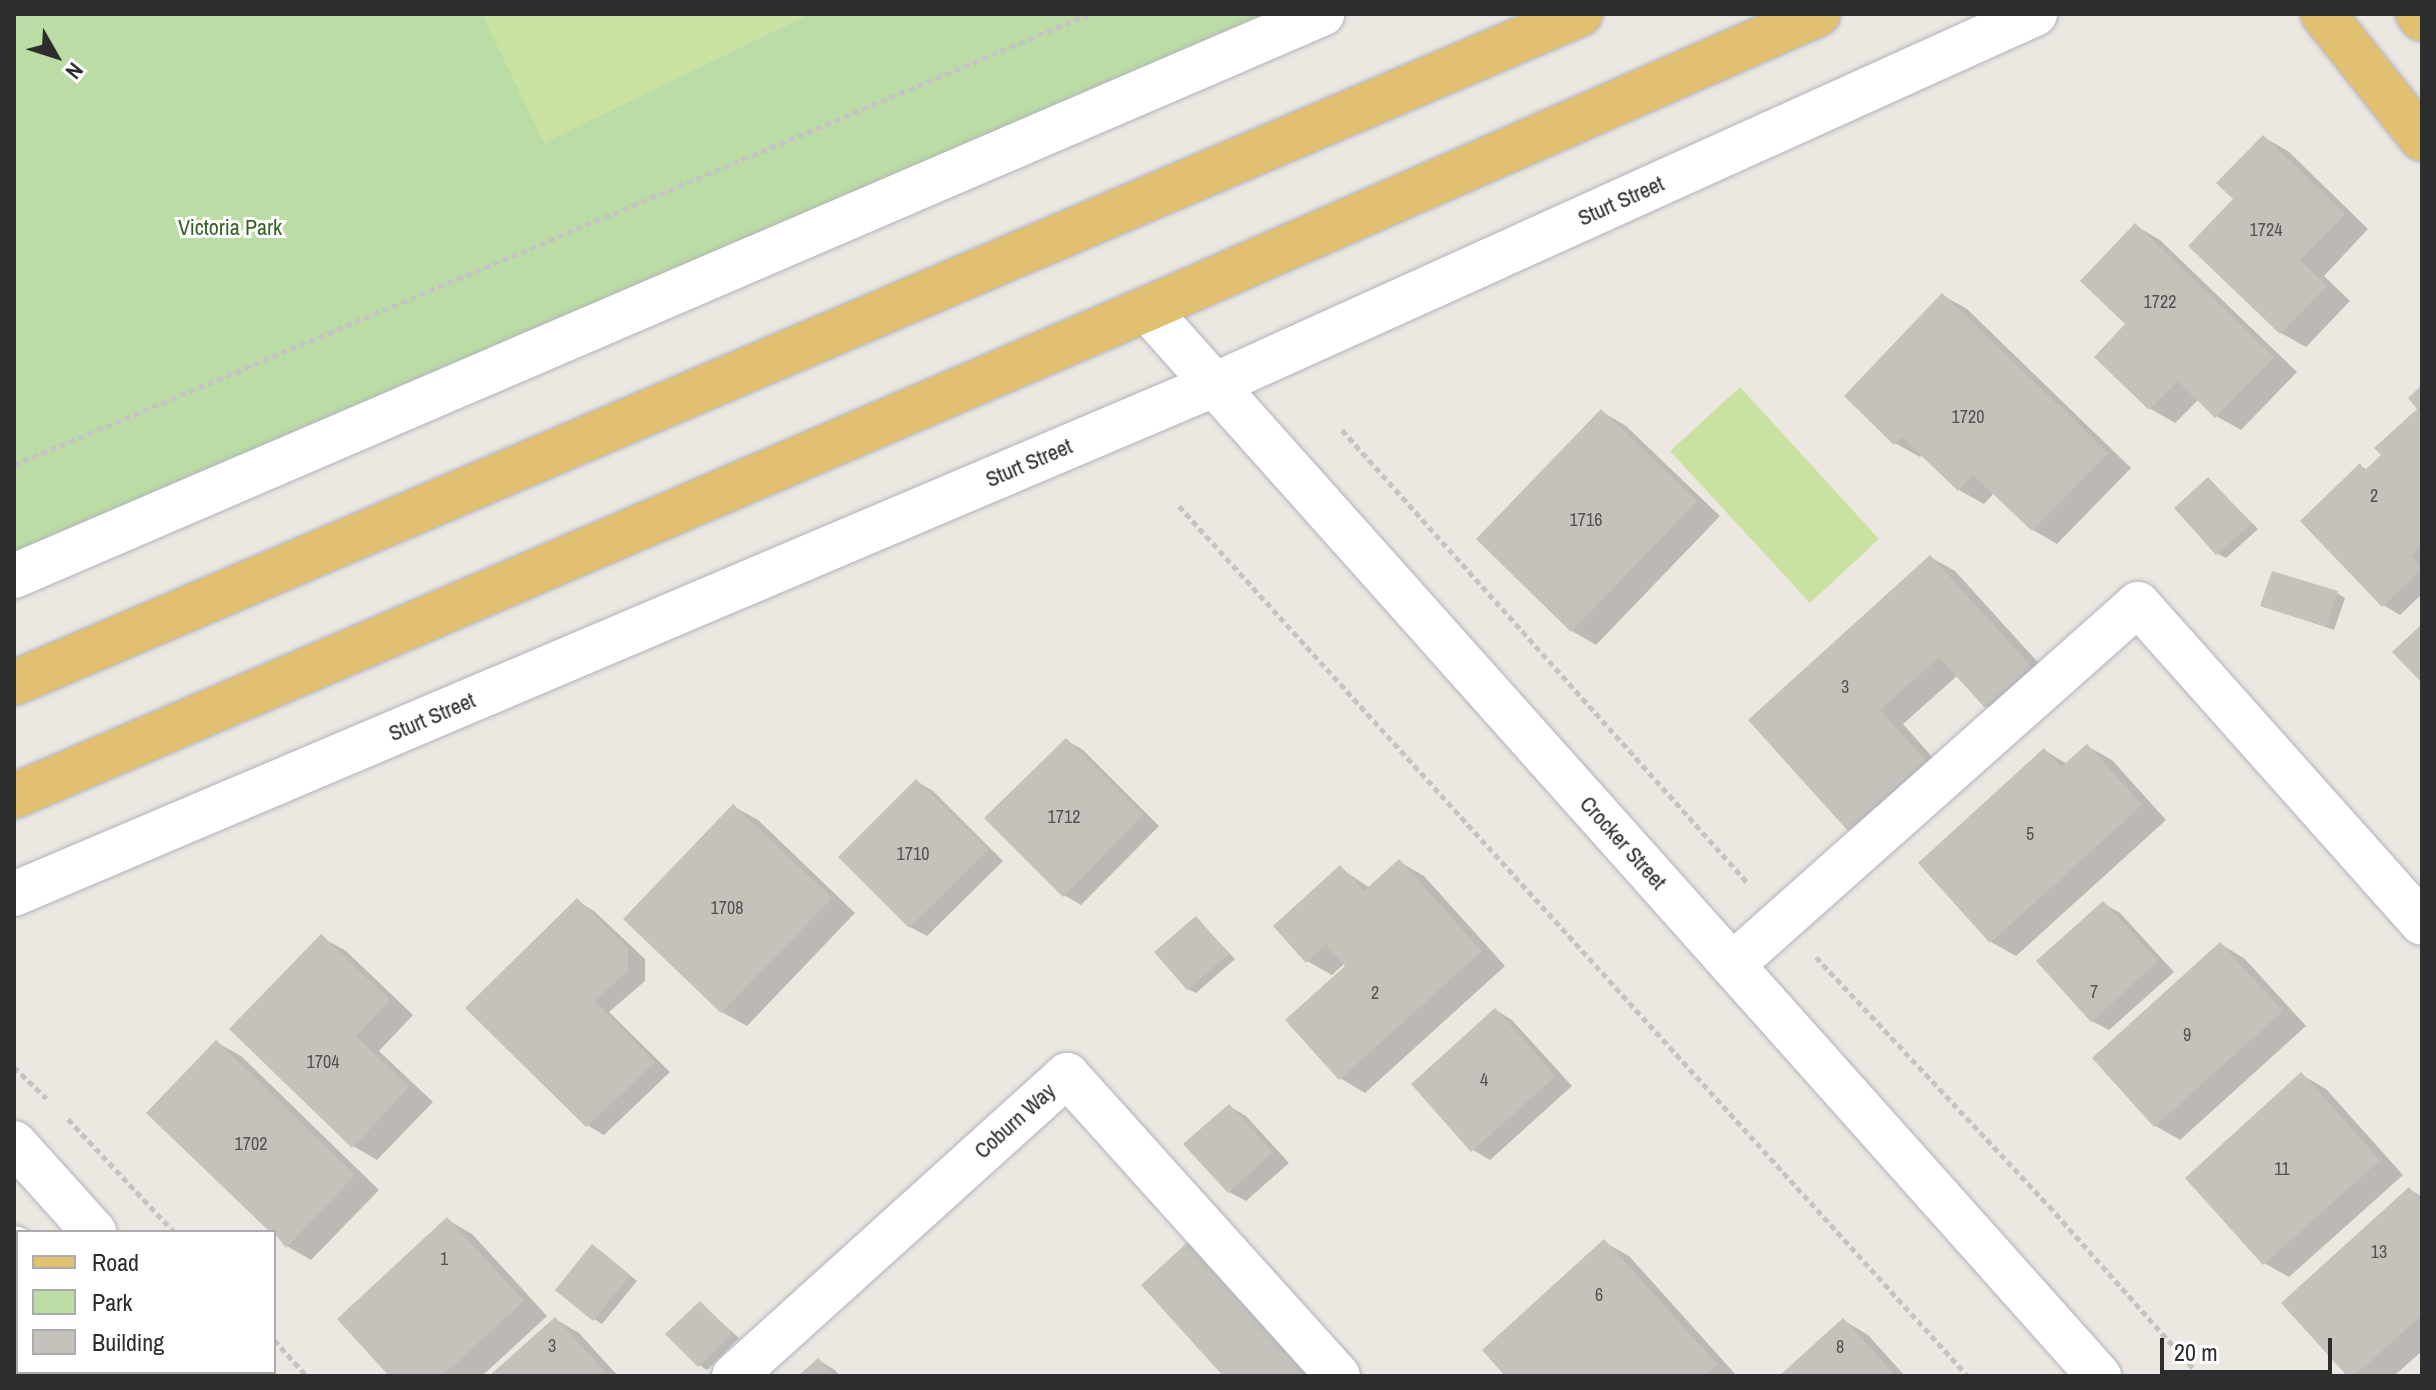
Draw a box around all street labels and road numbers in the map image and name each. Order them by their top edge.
street label: Sturt Street [1574,170,1668,232]
street label: Sturt Street [982,433,1076,493]
street label: Sturt Street [385,687,479,747]
street label: Crocker Street [1574,791,1672,895]
street label: Coburn Way [969,1078,1061,1164]

